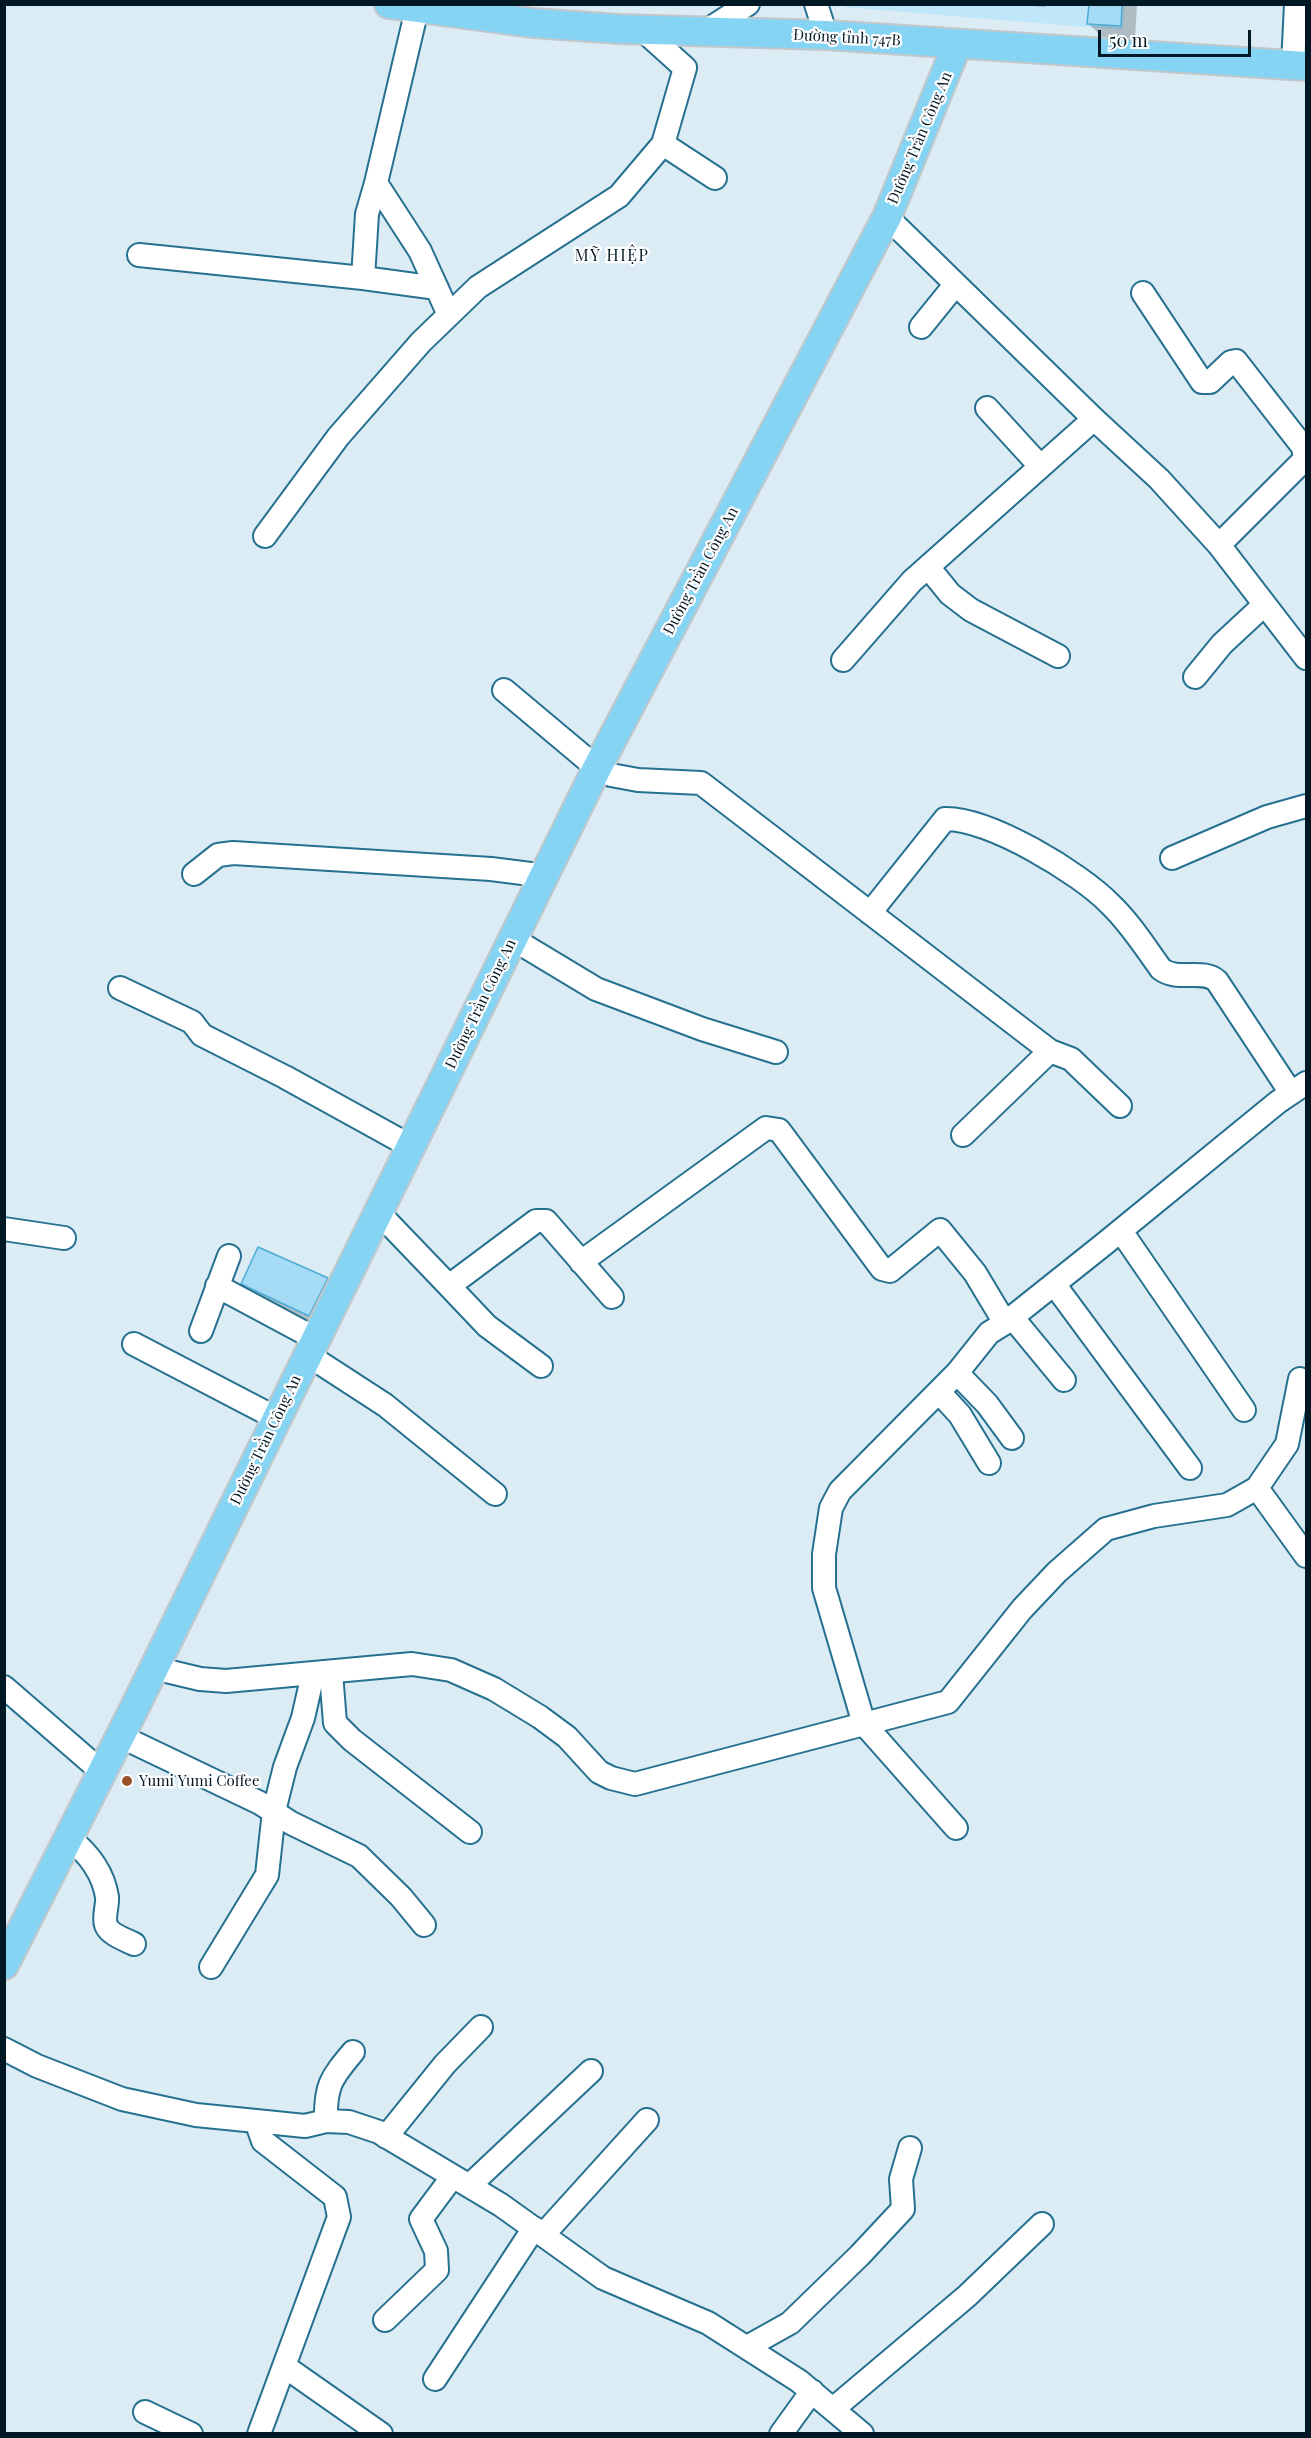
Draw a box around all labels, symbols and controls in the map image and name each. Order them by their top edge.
scale bar [1101,18,1254,56]
street label: Đường tỉnh 747B [793,26,901,50]
text: 50 m [1109,28,1148,52]
street label: Đường Trần Công An [884,69,956,207]
district label: MỸ HIỆP [575,246,649,266]
street label: Đường Trần Công An [660,504,742,638]
street label: Đường Trần Công An [442,936,520,1072]
street label: Đường Trần Công An [227,1372,305,1508]
place label: Yumi Yumi Coffee [139,1772,260,1790]
marker: Yumi Yumi Coffee [120,1774,134,1788]

